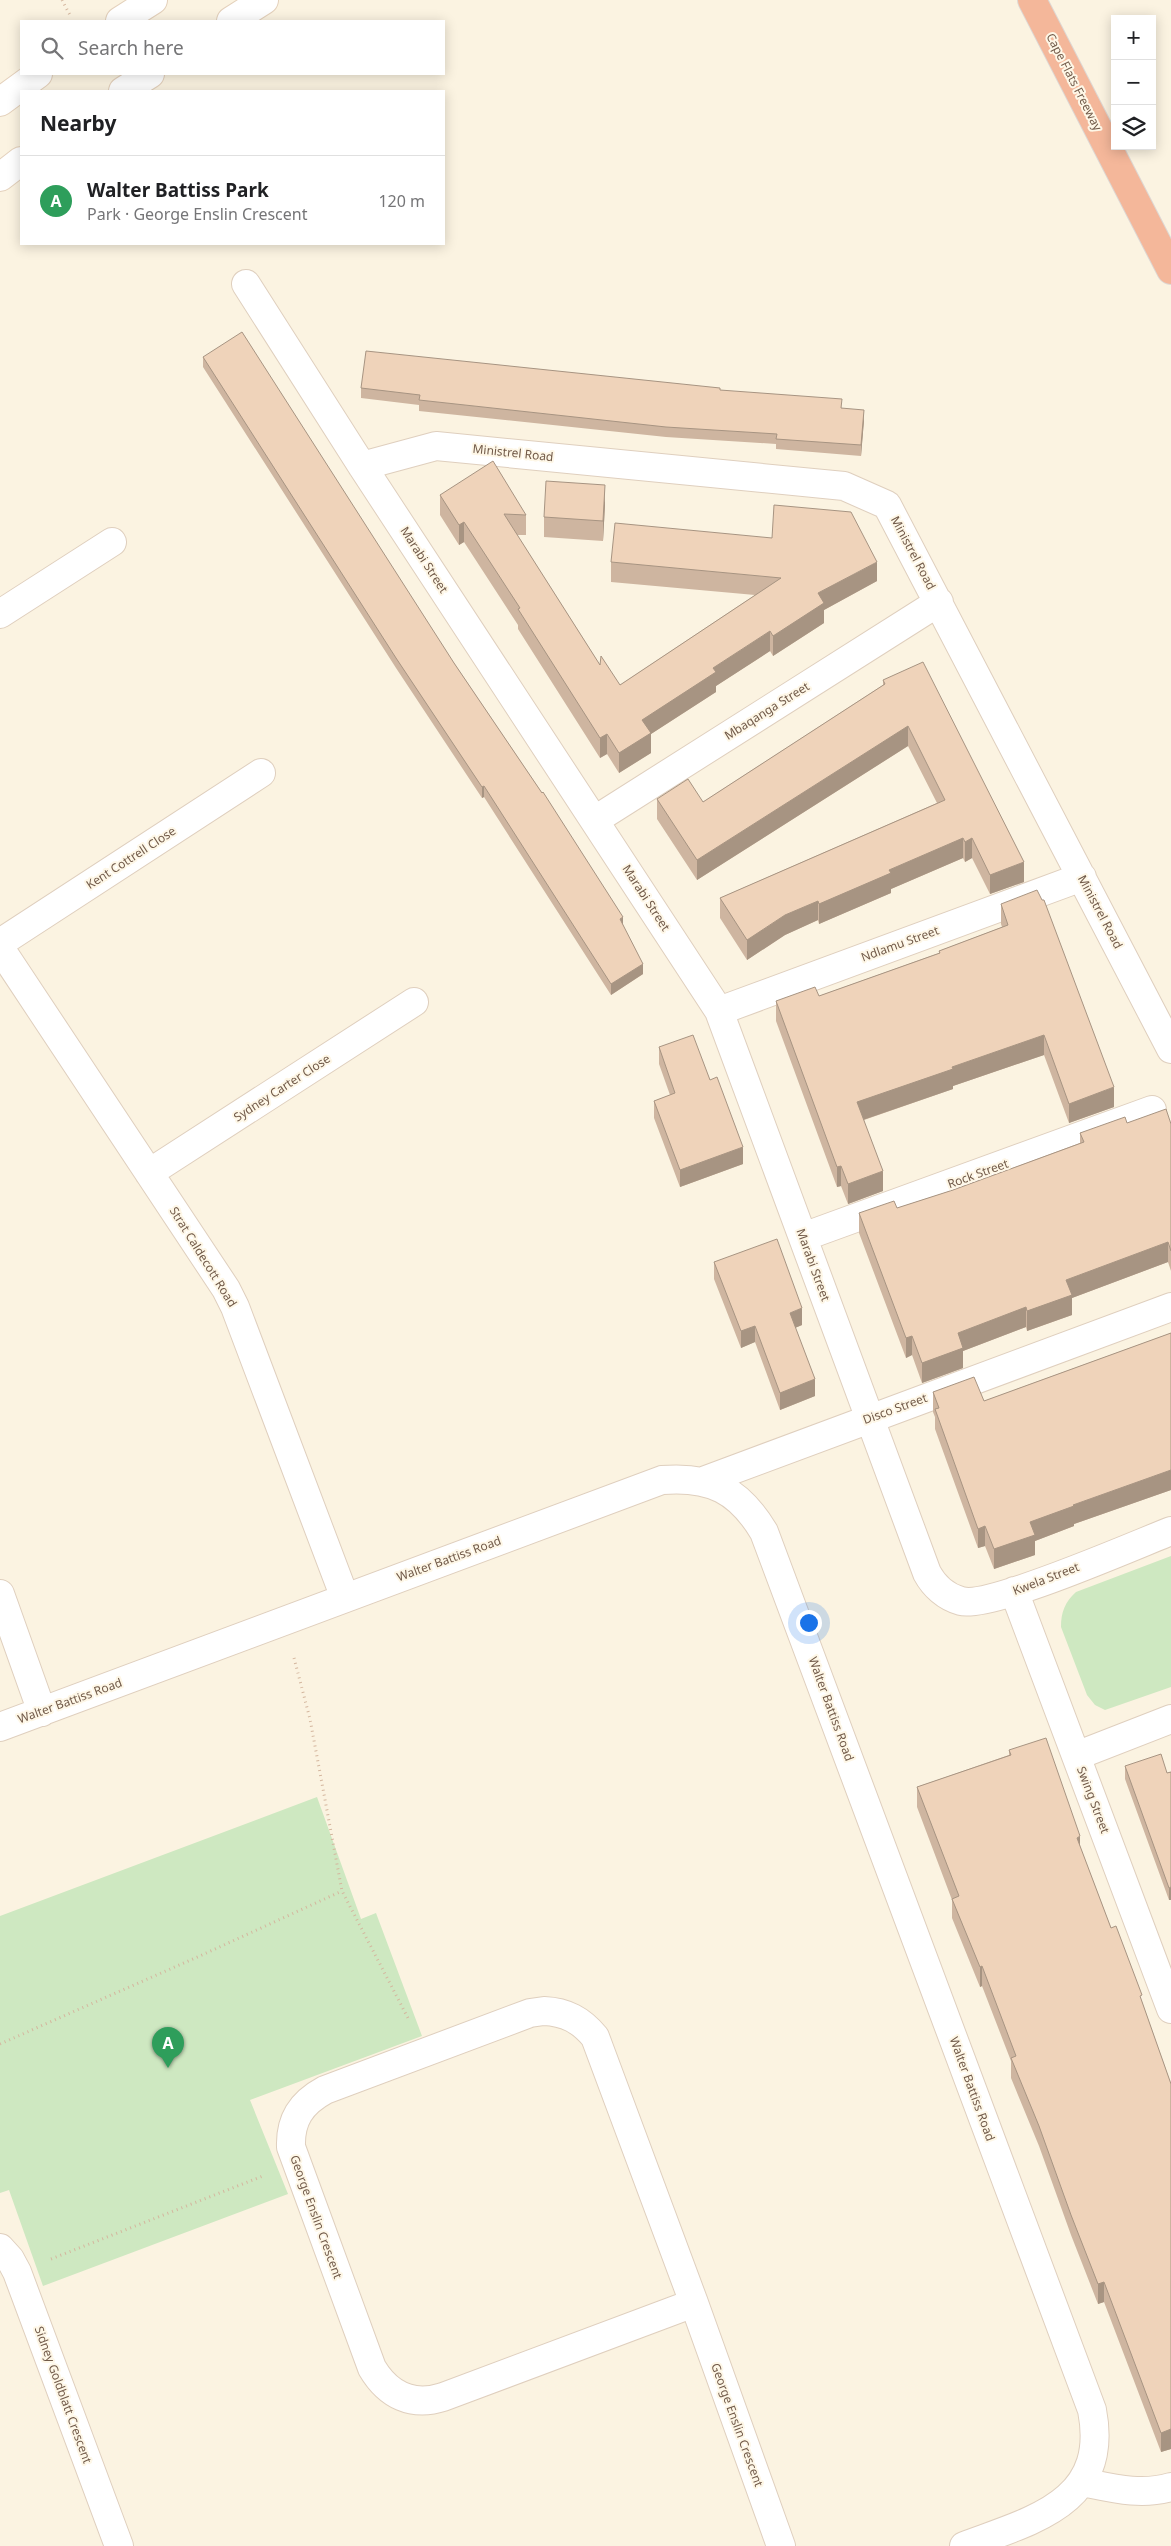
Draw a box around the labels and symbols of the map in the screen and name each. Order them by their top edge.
street label: Cape Flats Freeway [1042,30,1107,134]
street label: Ministrel Road [472,440,554,465]
street label: Ministrel Road [887,513,940,593]
street label: Marabi Street [397,523,453,597]
street label: Mbaqanga Street [721,677,813,744]
street label: Kent Cottrell Close [83,822,179,893]
street label: Marabi Street [619,861,675,935]
street label: Ministrel Road [1074,872,1127,952]
street label: Ndlamu Street [859,921,942,965]
street label: Sydney Carter Close [230,1050,334,1125]
street label: Rock Street [945,1154,1011,1192]
street label: Strat Caldecott Road [166,1203,241,1310]
street label: Marabi Street [792,1226,835,1304]
street label: Disco Street [860,1389,930,1428]
street label: Walter Battiss Road [394,1532,503,1585]
street label: Kwela Street [1010,1558,1082,1599]
your location [796,1610,822,1636]
street label: Walter Battiss Road [805,1654,858,1763]
street label: Walter Battiss Road [15,1674,124,1727]
street label: Swing Street [1073,1764,1114,1836]
pin: A [152,2027,184,2068]
street label: Walter Battiss Road [946,2034,999,2143]
street label: George Enslin Crescent [286,2153,347,2282]
street label: Sidney Goldblatt Crescent [31,2324,96,2466]
street label: George Enslin Crescent [707,2361,768,2490]

